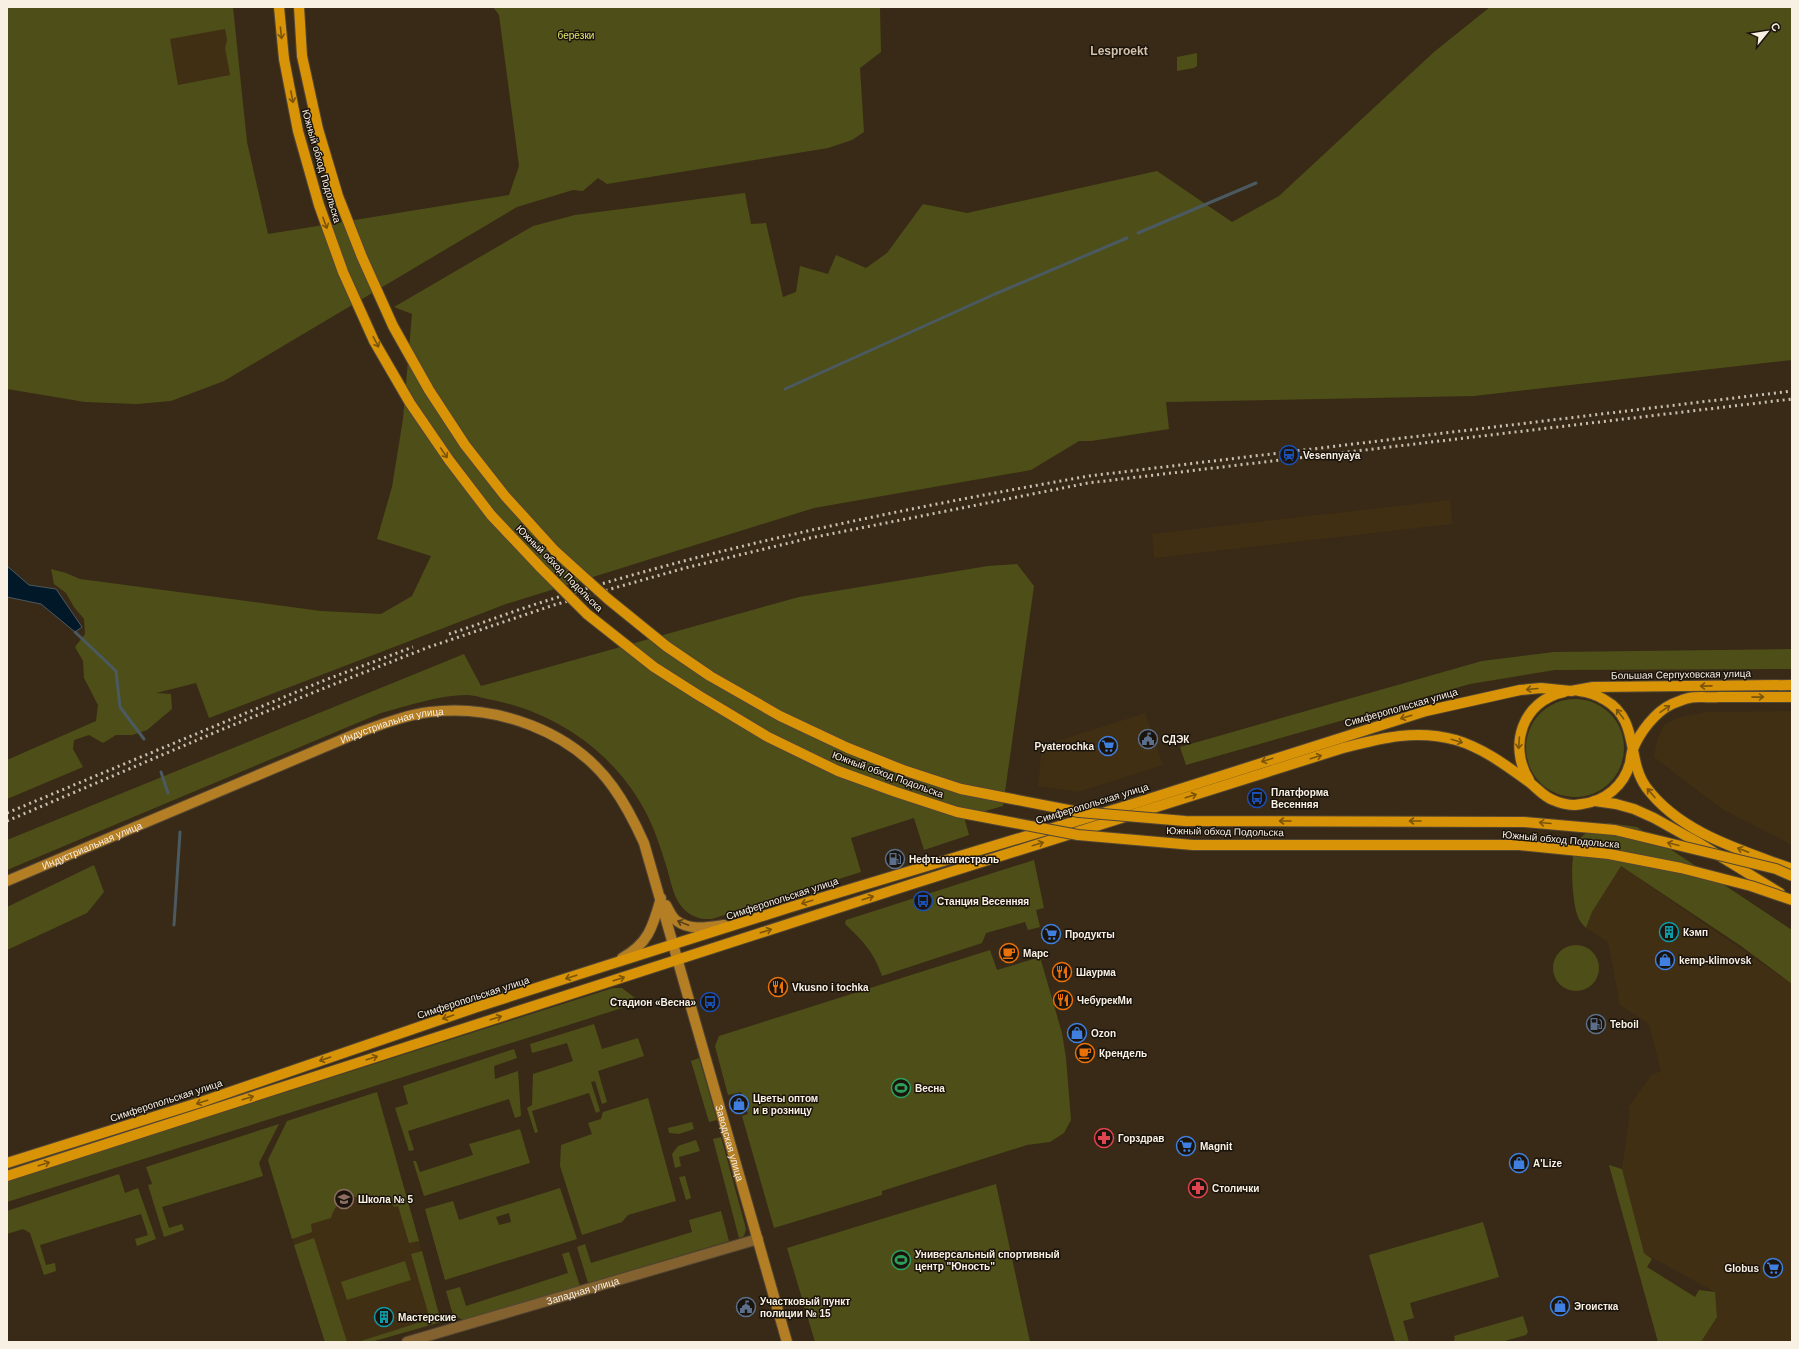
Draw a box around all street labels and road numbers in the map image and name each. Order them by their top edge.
street label: Южный обход Подольска [300,108,343,225]
street label: Южный обход Подольска [514,523,605,614]
street label: Большая Серпуховская улица [1611,668,1752,681]
street label: Симферопольская улица [1343,686,1459,729]
street label: Индустриальная улица [339,706,444,746]
street label: Южный обход Подольска [831,749,945,800]
street label: Симферопольская улица [1034,781,1150,826]
street label: Индустриальная улица [40,820,144,872]
street label: Южный обход Подольска [1166,825,1284,838]
street label: Южный обход Подольска [1502,829,1620,850]
street label: Симферопольская улица [725,875,840,922]
street label: Симферопольская улица [416,974,531,1021]
street label: Симферопольская улица [109,1077,224,1124]
street label: Заводская улица [713,1104,746,1183]
street label: Западная улица [545,1275,621,1307]

